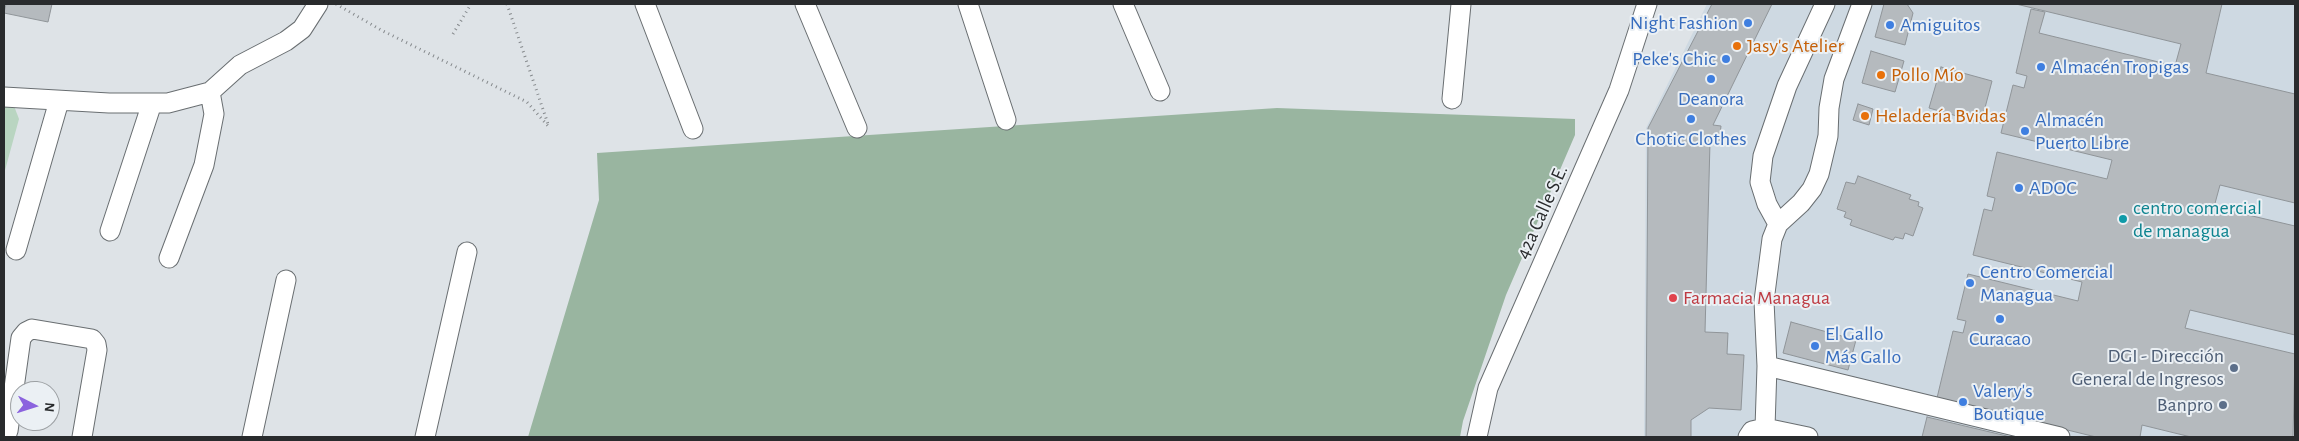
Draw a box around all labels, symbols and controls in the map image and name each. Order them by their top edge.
place label: Night Fashion [1630,11,1738,35]
place label: Amiguitos [1900,13,1980,37]
marker: Night Fashion [1742,17,1754,29]
marker: Amiguitos [1884,19,1896,31]
place label: Jasy's Atelier [1747,34,1844,58]
marker: Jasy's Atelier [1731,40,1743,52]
place label: Peke's Chic [1632,47,1716,71]
marker: Peke's Chic [1720,53,1732,65]
place label: Almacén Tropigas [2051,55,2189,79]
marker: Almacén Tropigas [2035,61,2047,73]
place label: Pollo Mío [1891,63,1964,87]
marker: Pollo Mío [1875,69,1887,81]
marker: Deanora [1705,73,1717,85]
place label: Deanora [1678,87,1744,111]
place label: Heladería Bvidas [1875,104,2006,128]
place label: Almacén Puerto Libre [2035,108,2129,155]
marker: Heladería Bvidas [1859,110,1871,122]
marker: Chotic Clothes [1685,113,1697,125]
marker: Almacén Puerto Libre [2019,125,2031,137]
place label: Chotic Clothes [1635,127,1747,151]
street label: 42a Calle S.E. [1511,161,1573,263]
place label: ADOC [2029,176,2077,200]
marker: ADOC [2013,182,2025,194]
place label: centro comercial de managua [2133,196,2262,243]
marker: centro comercial de managua [2117,213,2129,225]
place label: Centro Comercial Managua [1980,260,2113,307]
marker: Centro Comercial Managua [1964,277,1976,289]
place label: Farmacia Managua [1683,286,1830,310]
marker: Farmacia Managua [1667,292,1679,304]
marker: Curacao [1994,313,2006,325]
place label: El Gallo Más Gallo [1825,322,1901,369]
place label: Curacao [1969,327,2031,351]
marker: El Gallo Más Gallo [1809,340,1821,352]
place label: DGI - Dirección General de Ingresos [2072,344,2224,391]
marker: DGI - Dirección General de Ingresos [2228,362,2240,374]
place label: Valery's Boutique [1973,379,2044,426]
north arrow [10,381,60,431]
place label: Banpro [2157,393,2213,417]
marker: Valery's Boutique [1957,396,1969,408]
marker: Banpro [2217,399,2229,411]
text: N [42,402,56,413]

